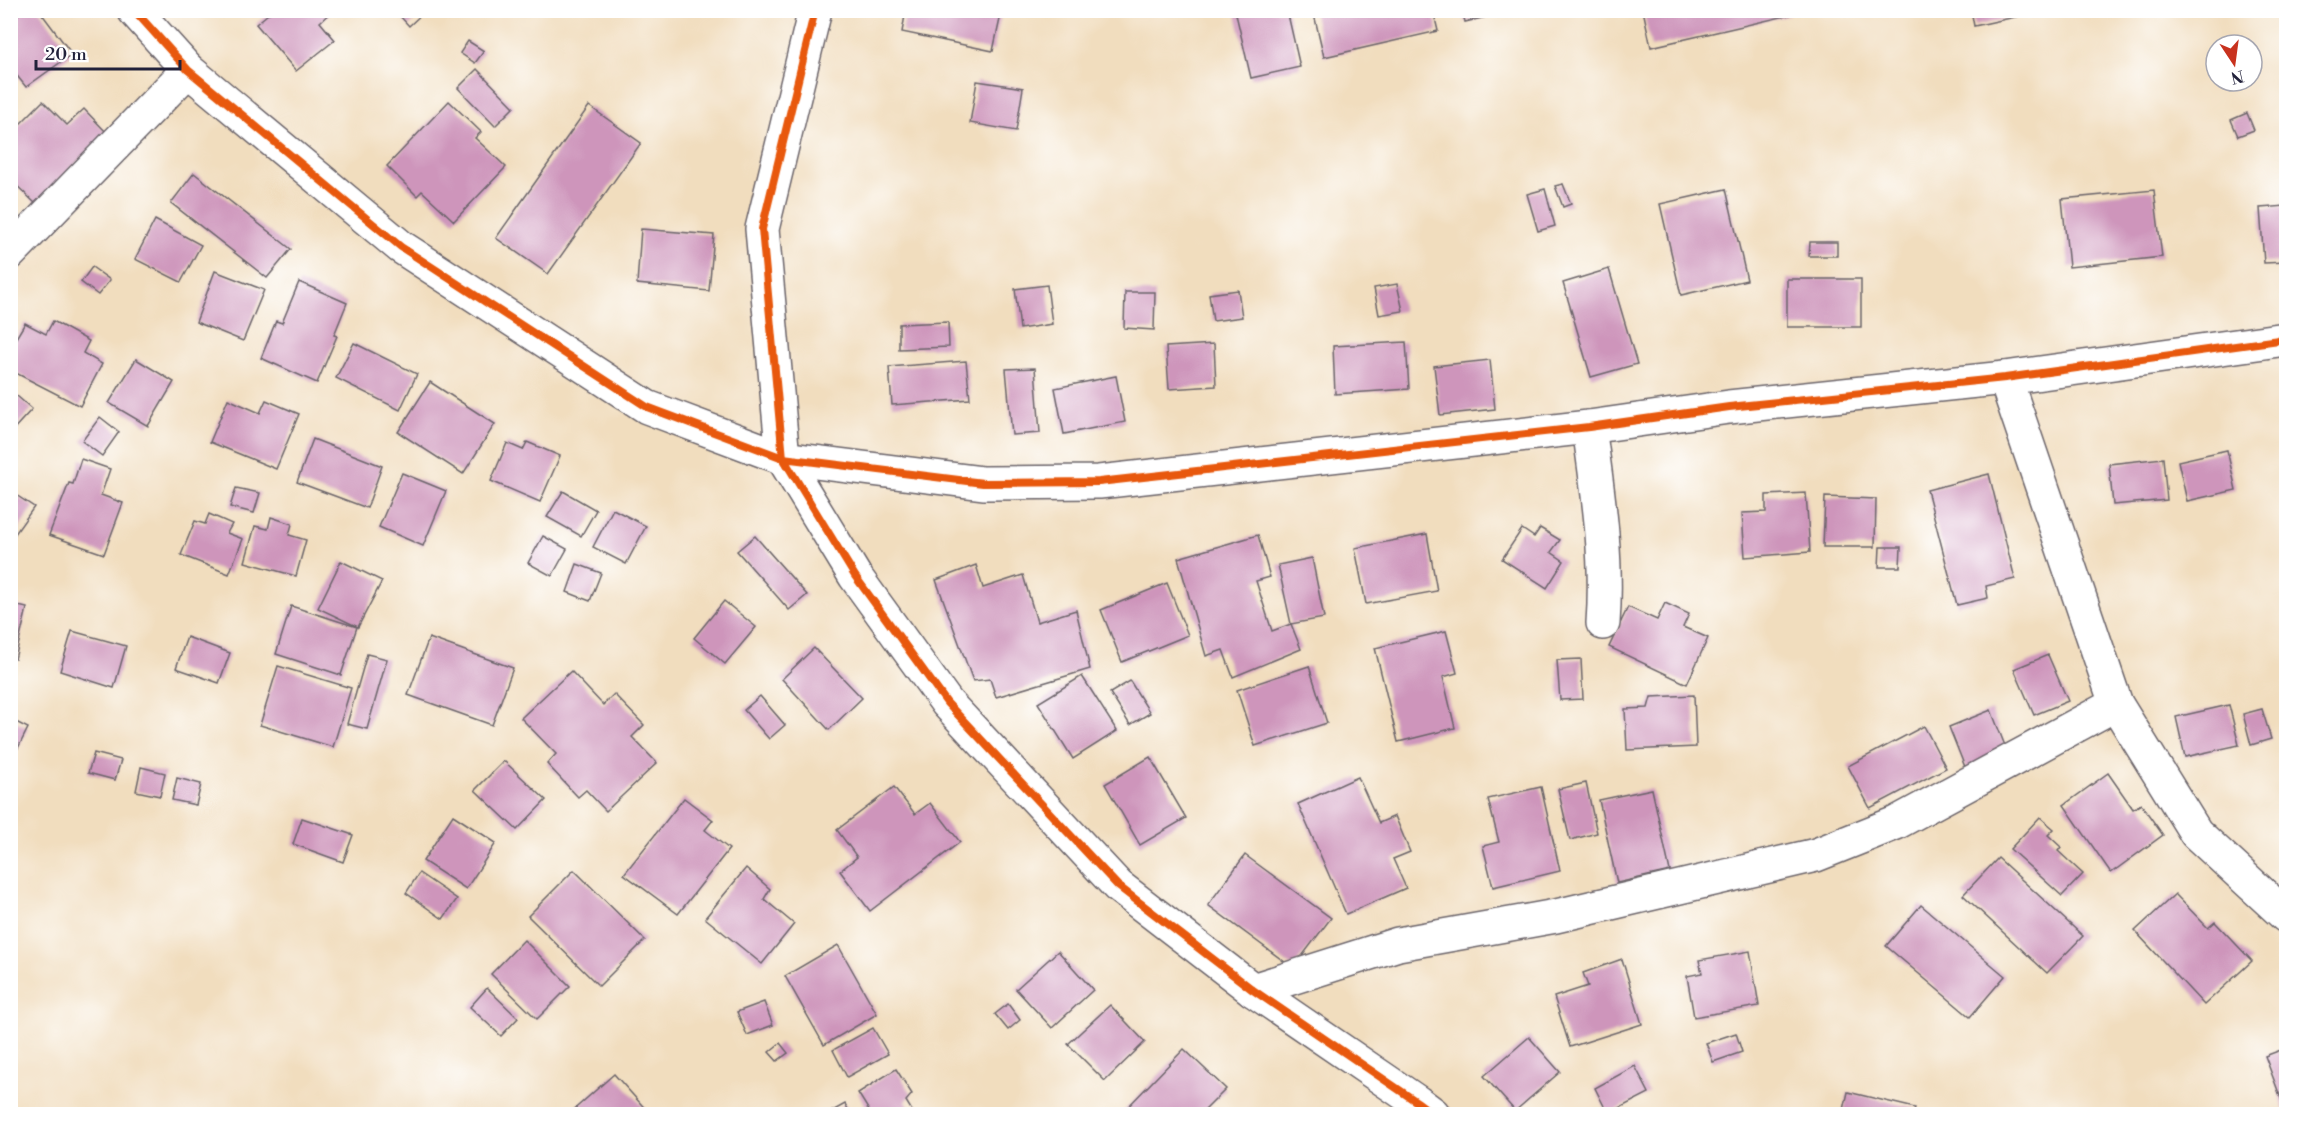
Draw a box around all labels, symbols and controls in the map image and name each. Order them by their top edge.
scale bar [36,33,180,71]
north arrow [2204,33,2264,93]
text: 20 m [45,43,87,66]
text: N [2228,65,2246,88]

